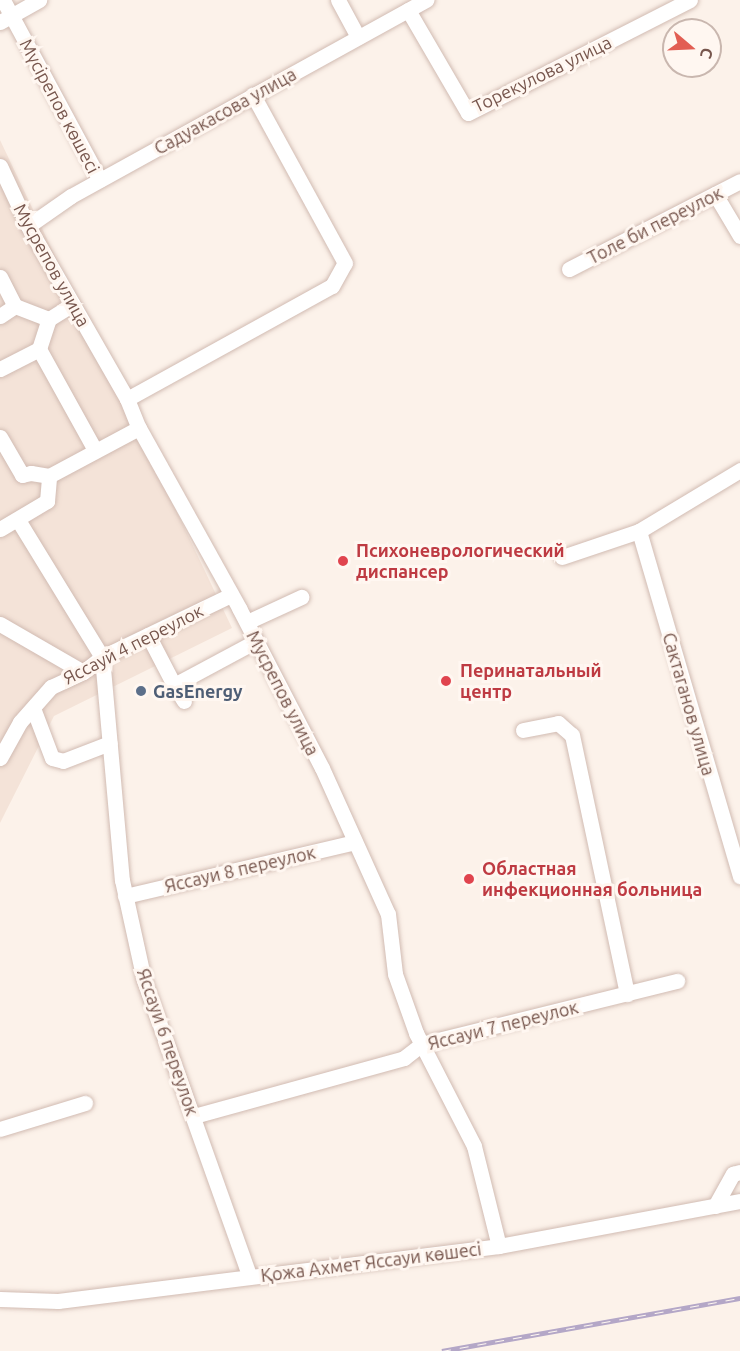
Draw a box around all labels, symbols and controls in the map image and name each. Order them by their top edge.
north arrow [662,18,722,78]
street label: Торекулова улица [469,31,615,117]
street label: Мүсірепов көшесі [15,35,105,177]
text: С [697,45,717,61]
street label: Садуакасова улица [150,63,300,159]
street label: Толе би переулок [584,182,726,268]
street label: Мусрепов улица [9,200,95,330]
place label: Психоневрологический диспансер [356,540,565,582]
marker: Психоневрологический диспансер [334,552,352,570]
street label: Яссауй 4 переулок [59,599,207,689]
street label: Мусрепов улица [242,627,324,759]
street label: Сактаганов улица [658,630,720,778]
place label: Перинатальный центр [460,660,602,702]
marker: Перинатальный центр [437,672,455,690]
place label: GasEnergy [153,680,243,702]
marker: GasEnergy [134,684,148,698]
street label: Яссауи 8 переулок [162,841,318,897]
place label: Областная инфекционная больница [482,858,702,900]
marker: Областная инфекционная больница [460,870,478,888]
street label: Яссауи 6 переулок [133,966,203,1118]
street label: Яссауи 7 переулок [425,996,581,1054]
street label: Қожа Ахмет Яссауи көшесі [259,1238,483,1286]

